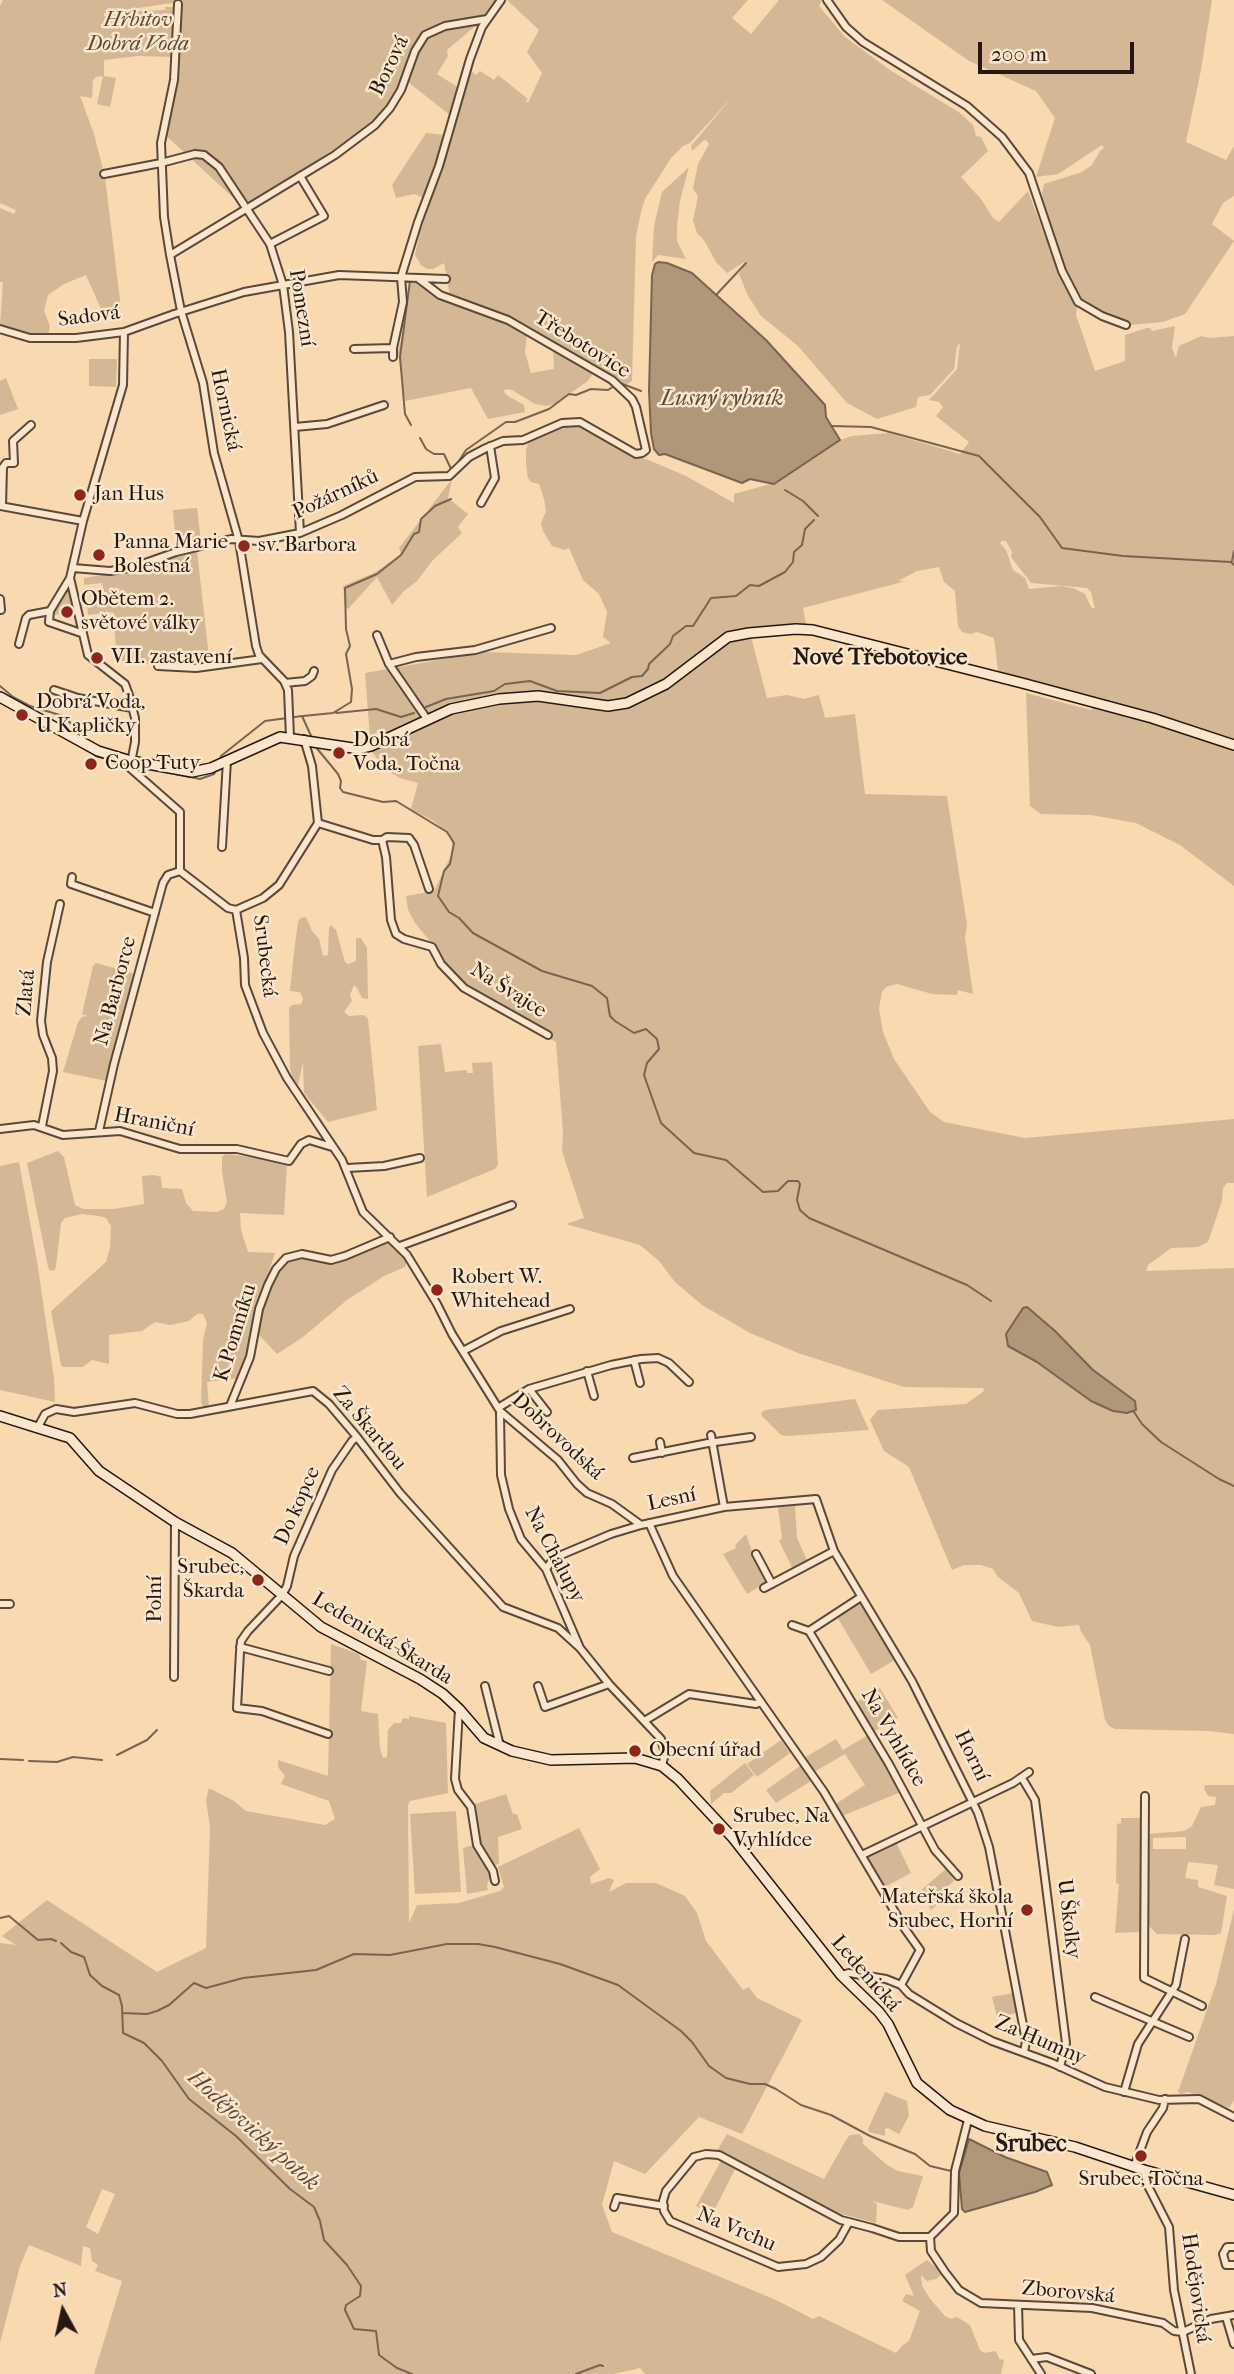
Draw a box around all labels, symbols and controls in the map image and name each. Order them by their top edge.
park label: Hřbitov Dobrá Voda [87,8,189,58]
scale bar [982,28,1138,72]
street label: Borová [365,32,415,100]
text: 200 m [991,42,1047,66]
street label: Pomezní [282,267,320,349]
street label: Sadová [57,301,121,333]
street label: Třebotovice [529,306,635,384]
street label: Hornická [204,366,246,454]
water label: Lusný rybník [661,385,783,413]
street label: Požárníků [289,464,383,526]
place label: Jan Hus [94,482,164,508]
marker: Jan Hus [72,487,88,503]
place label: Panna Marie Bolestná [113,530,228,580]
place label: sv. Barbora [258,533,356,559]
marker: sv. Barbora [236,538,252,554]
marker: Panna Marie Bolestná [91,547,107,563]
place label: Obětem 2. světové války [81,587,200,637]
marker: Obětem 2. světové války [59,604,75,620]
district label: Nové Třebotovice [793,644,967,672]
place label: VII. zastavení [111,645,232,671]
marker: VII. zastavení [89,650,105,666]
place label: Dobrá Voda, U Kapličky [36,690,145,740]
marker: Dobrá Voda, U Kapličky [14,707,30,723]
place label: Dobrá Voda, Točna [353,728,460,778]
marker: Dobrá Voda, Točna [331,745,347,761]
place label: Coop Tuty [105,751,200,777]
marker: Coop Tuty [83,756,99,772]
street label: Srubecká [246,913,282,999]
street label: Na Barborce [89,934,143,1048]
street label: Na Švajce [465,958,551,1024]
street label: Zlatá [12,969,42,1017]
street label: Hraniční [112,1103,196,1143]
place label: Robert W. Whitehead [451,1265,550,1315]
street label: K Pomníku [209,1281,263,1385]
marker: Robert W. Whitehead [429,1282,445,1298]
street label: Za Škardou [327,1382,411,1476]
street label: Dobrovodská [506,1388,608,1486]
street label: Do kopce [270,1463,326,1549]
street label: Lesní [645,1483,699,1517]
street label: Na Chalupy [518,1503,590,1607]
place label: Srubec, Škarda [177,1555,244,1605]
marker: Srubec, Škarda [250,1572,266,1588]
street label: Polní [143,1576,169,1622]
street label: Ledenická-Škarda [307,1587,457,1691]
street label: Na Vyhlídce [855,1685,931,1791]
street label: Horní [948,1726,994,1786]
place label: Obecní úřad [649,1738,761,1764]
marker: Obecní úřad [627,1743,643,1759]
place label: Srubec, Na Vyhlídce [733,1804,829,1854]
marker: Srubec, Na Vyhlídce [711,1821,727,1837]
street label: U Školky [1051,1878,1085,1960]
place label: Mateřská škola Srubec, Horní [880,1885,1013,1935]
marker: Mateřská škola Srubec, Horní [1019,1902,1035,1918]
street label: Ledenická [825,1931,905,2017]
street label: Za Humny [990,2010,1090,2072]
water label: Hodějovický potok [181,2064,325,2198]
district label: Srubec [995,2131,1067,2159]
marker: Srubec, Točna [1133,2148,1149,2164]
place label: Srubec, Točna [1078,2167,1204,2193]
street label: Na Vrchu [693,2202,779,2258]
street label: Hodějovická [1175,2231,1215,2345]
north arrow [28,2276,98,2346]
street label: Zborovská [1020,2276,1116,2310]
text: N [51,2278,69,2302]

